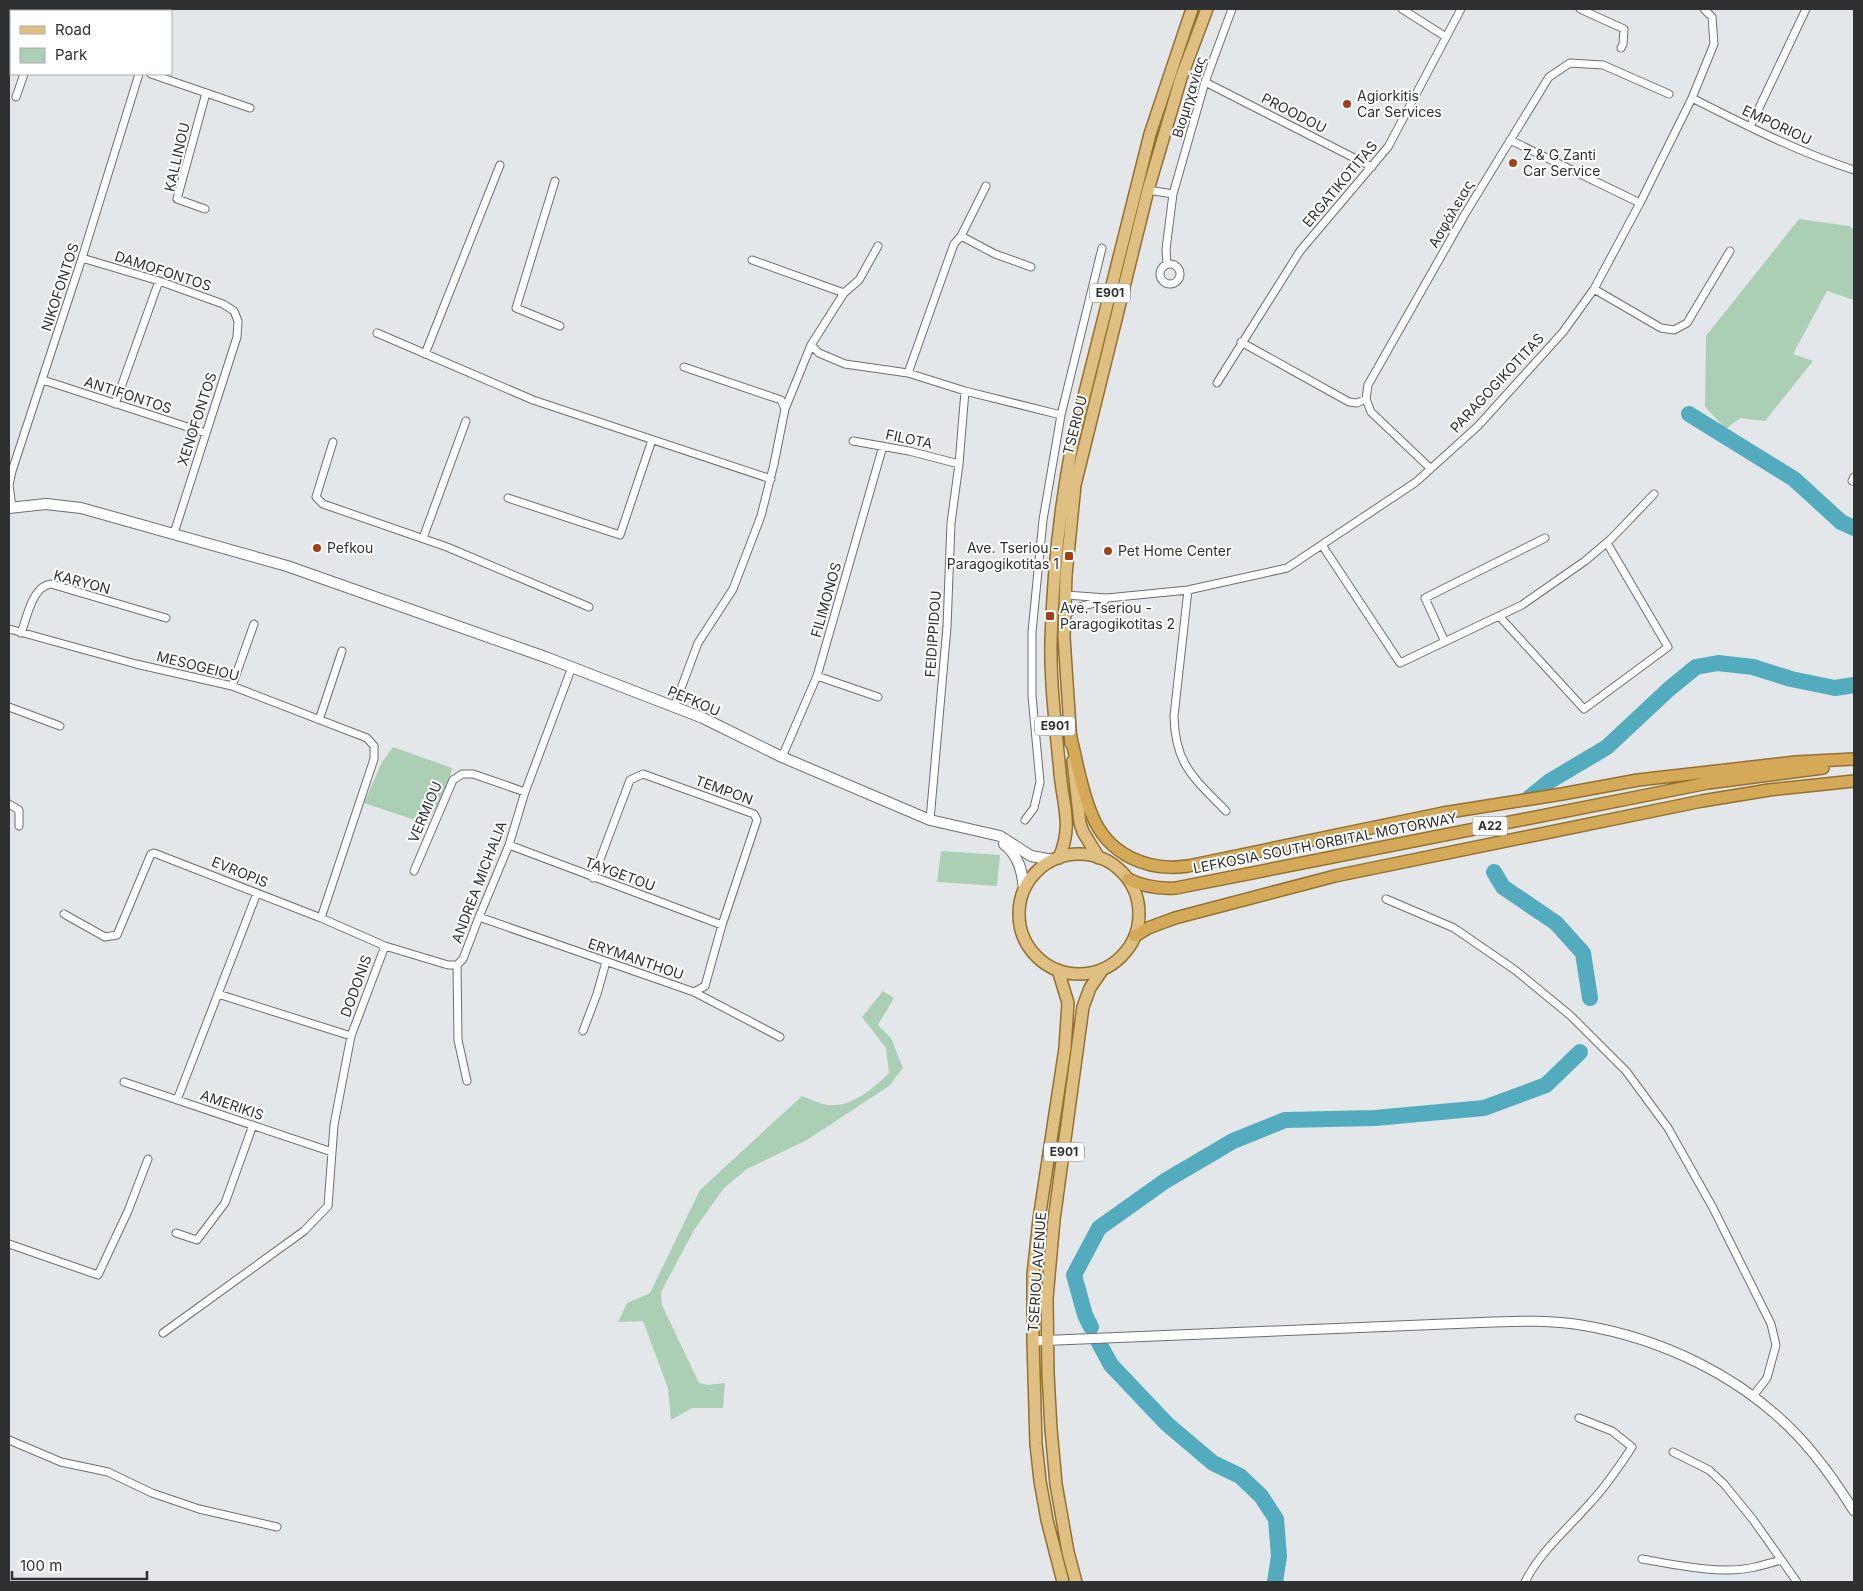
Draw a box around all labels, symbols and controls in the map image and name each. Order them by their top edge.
legend [10,10,172,75]
text: Road [55,20,91,39]
text: Park [55,45,88,64]
street label: Βιομηχανίας [1168,54,1209,140]
place label: Agiorkitis Car Services [1357,87,1442,120]
street label: PROODOU [1259,89,1330,136]
marker: Agiorkitis Car Services [1341,98,1353,110]
street label: EMPORIOU [1740,101,1815,148]
street label: KALLINOU [160,121,193,193]
street label: ERGATIKOTITAS [1299,137,1381,230]
place label: Z & G Zanti Car Service [1523,146,1600,179]
marker: Z & G Zanti Car Service [1507,157,1519,169]
street label: Ασφάλειας [1424,177,1477,251]
street label: NIKOFONTOS [37,241,82,333]
street label: DAMOFONTOS [113,247,214,294]
road number: E901 [1090,284,1130,302]
street label: PARAGOGIKOTITAS [1446,329,1547,436]
street label: XENOFONTOS [173,370,220,468]
street label: ANTIFONTOS [82,372,174,417]
street label: TSERIOU [1059,394,1090,456]
street label: FILOTA [884,425,934,452]
place label: Pefkou [327,539,373,556]
place label: Ave. Tseriou - Paragogikotitas 1 [947,539,1059,572]
marker: Pefkou [311,542,323,554]
place label: Pet Home Center [1118,542,1231,559]
marker: Pet Home Center [1102,545,1114,557]
marker: Ave. Tseriou - Paragogikotitas 1 [1063,550,1075,562]
street label: FILIMONOS [807,560,844,639]
street label: KARYON [52,566,112,597]
street label: FEIDIPPIDOU [921,590,944,678]
place label: Ave. Tseriou - Paragogikotitas 2 [1060,599,1175,632]
marker: Ave. Tseriou - Paragogikotitas 2 [1044,610,1056,622]
street label: MESOGEIOU [155,647,241,684]
street label: PEFKOU [665,682,723,719]
road number: E901 [1035,716,1075,736]
street label: TEMPON [693,771,755,808]
street label: VERMIOU [404,779,445,845]
street label: LEFKOSIA SOUTH ORBITAL MOTORWAY [1192,808,1459,876]
road number: A22 [1472,816,1508,836]
street label: ANDREA MICHALIA [447,818,510,945]
street label: EVROPIS [209,853,271,891]
street label: TAYGETOU [582,853,658,894]
street label: ERYMANTHOU [586,934,686,983]
street label: DODONIS [336,952,375,1019]
street label: AMERIKIS [198,1086,266,1123]
road number: E901 [1044,1142,1084,1162]
street label: TSERIOU AVENUE [1024,1211,1049,1333]
scale bar [12,1548,148,1580]
text: 100 m [20,1556,62,1575]

